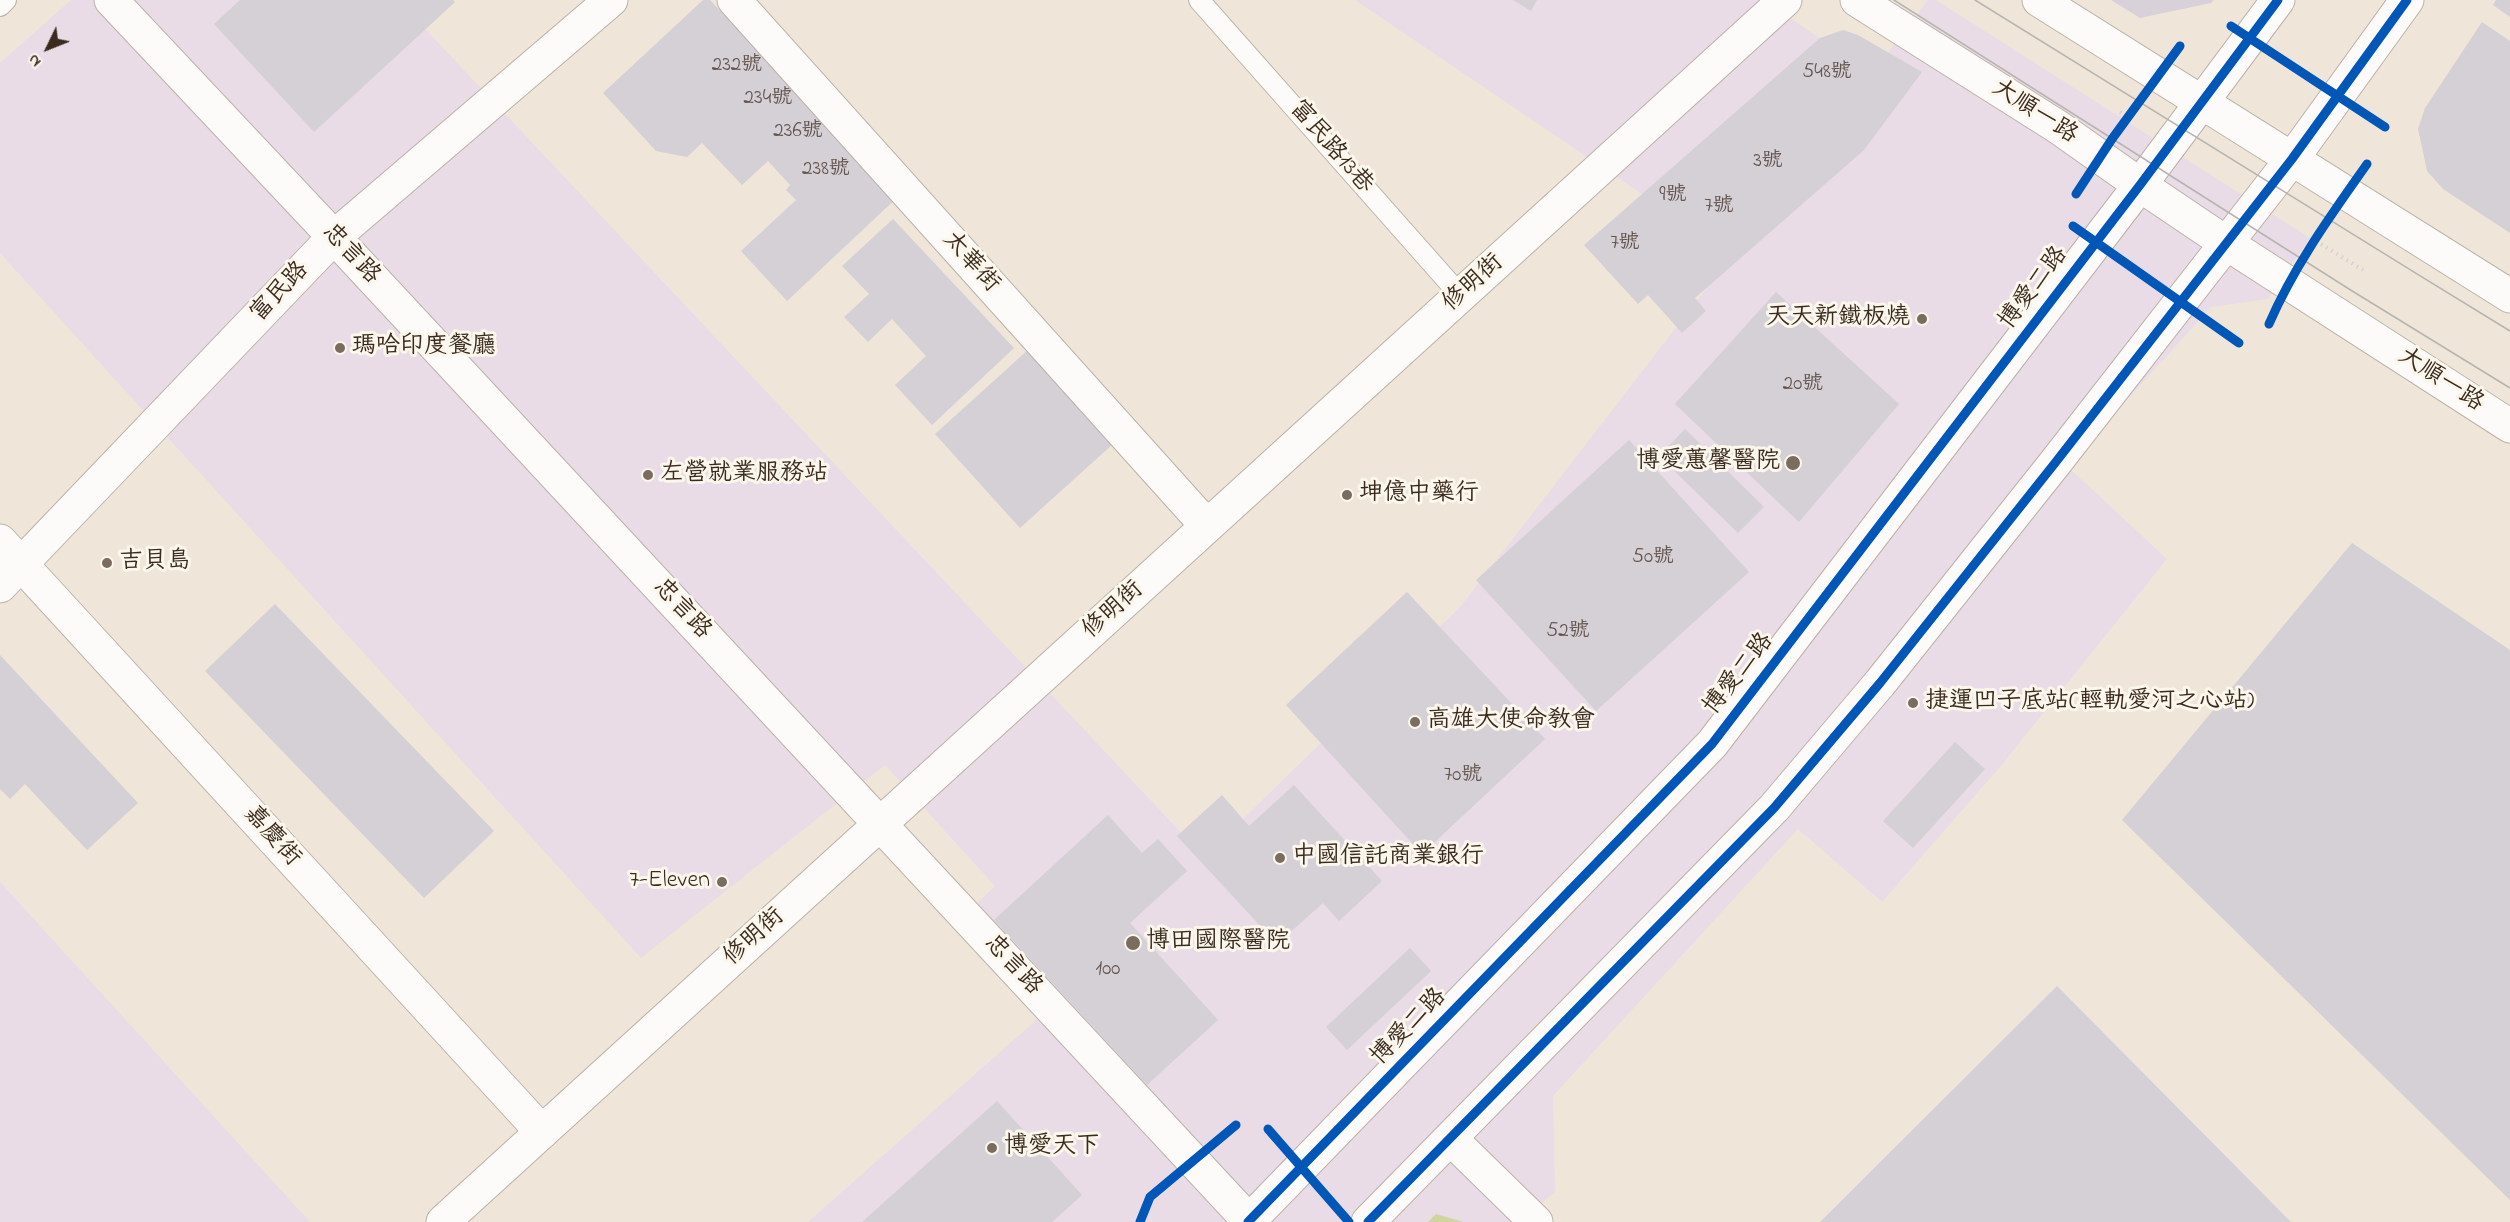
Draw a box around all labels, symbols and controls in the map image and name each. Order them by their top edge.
north arrow [18,18,78,78]
text: N [22,48,47,72]
house number: 232號 [712,54,762,80]
house number: 548號 [1802,61,1852,87]
street label: 大順一路 [1986,75,2082,151]
house number: 234號 [744,87,792,113]
street label: 富民路13巷 [1282,96,1378,200]
house number: 236號 [773,120,823,146]
house number: 3號 [1753,150,1783,176]
house number: 238號 [802,158,850,184]
house number: 9號 [1659,184,1687,210]
house number: 7號 [1704,195,1734,221]
street label: 忠言路 [315,219,385,291]
street label: 太華街 [935,227,1005,299]
house number: 7號 [1610,232,1640,258]
street label: 博愛二路 [1995,242,2075,336]
street label: 修明街 [1438,249,1510,319]
street label: 富民路 [246,257,316,329]
place label: 天天新鐵板燒 [1766,305,1910,333]
marker: 天天新鐵板燒 [1915,312,1929,326]
place label: 瑪哈印度餐廳 [352,334,496,362]
marker: 瑪哈印度餐廳 [333,341,347,355]
street label: 大順一路 [2392,343,2488,419]
house number: 20號 [1783,373,1823,399]
place label: 博愛蕙馨醫院 [1636,449,1780,477]
marker: 博愛蕙馨醫院 [1784,454,1802,472]
place label: 左營就業服務站 [660,461,828,489]
marker: 左營就業服務站 [641,468,655,482]
place label: 坤億中藥行 [1359,481,1479,509]
marker: 坤億中藥行 [1340,488,1354,502]
house number: 50號 [1632,546,1674,572]
place label: 吉貝島 [119,549,191,577]
marker: 吉貝島 [100,556,114,570]
street label: 忠言路 [646,574,716,646]
street label: 修明街 [1078,576,1150,646]
house number: 52號 [1546,620,1590,646]
street label: 博愛二路 [1699,628,1781,722]
place label: 捷運凹子底站(輕軌愛河之心站) [1925,689,2254,717]
marker: 捷運凹子底站(輕軌愛河之心站) [1906,696,1920,710]
place label: 高雄大使命教會 [1427,708,1595,736]
marker: 高雄大使命教會 [1408,715,1422,729]
house number: 70號 [1444,764,1482,790]
street label: 嘉慶街 [236,801,306,873]
place label: 中國信託商業銀行 [1292,844,1484,872]
marker: 中國信託商業銀行 [1273,851,1287,865]
place label: 7-Eleven [629,868,710,896]
marker: 7-Eleven [715,875,729,889]
street label: 修明街 [719,903,791,973]
place label: 博田國際醫院 [1146,929,1290,957]
street label: 忠言路 [977,930,1047,1002]
marker: 博田國際醫院 [1124,934,1142,952]
house number: 100 [1096,958,1120,984]
street label: 博愛二路 [1366,983,1454,1073]
place label: 博愛天下 [1004,1134,1100,1162]
marker: 博愛天下 [985,1141,999,1155]

